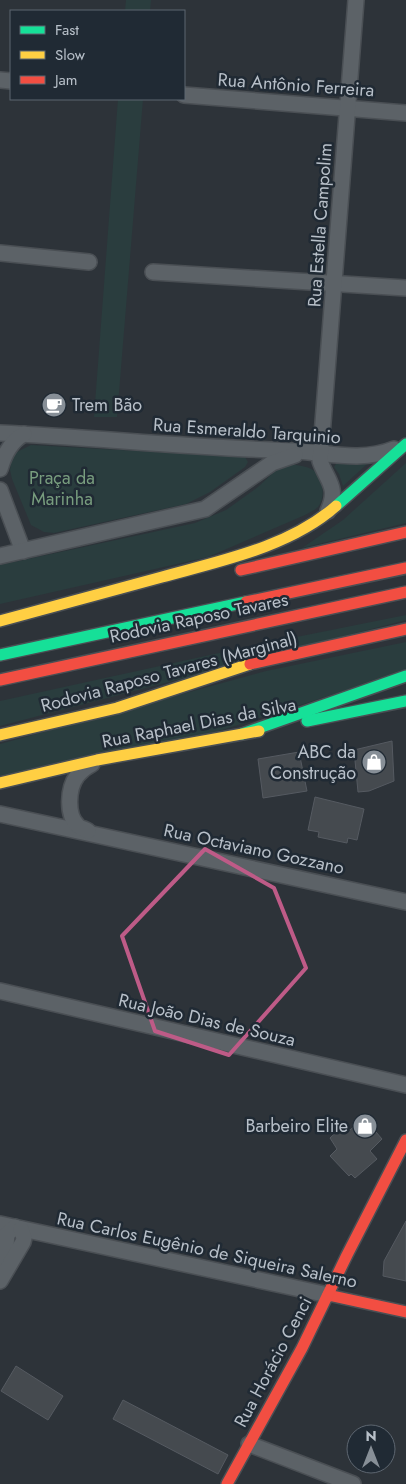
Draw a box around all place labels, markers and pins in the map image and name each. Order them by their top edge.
cafe icon: Trem Bão [41,392,67,418]
place label: Trem Bão [72,392,142,418]
place label: ABC da Construção [270,739,356,786]
shop icon: ABC da Construção [361,749,387,775]
place label: Barbeiro Elite [245,1113,348,1139]
shop icon: Barbeiro Elite [352,1113,378,1139]

